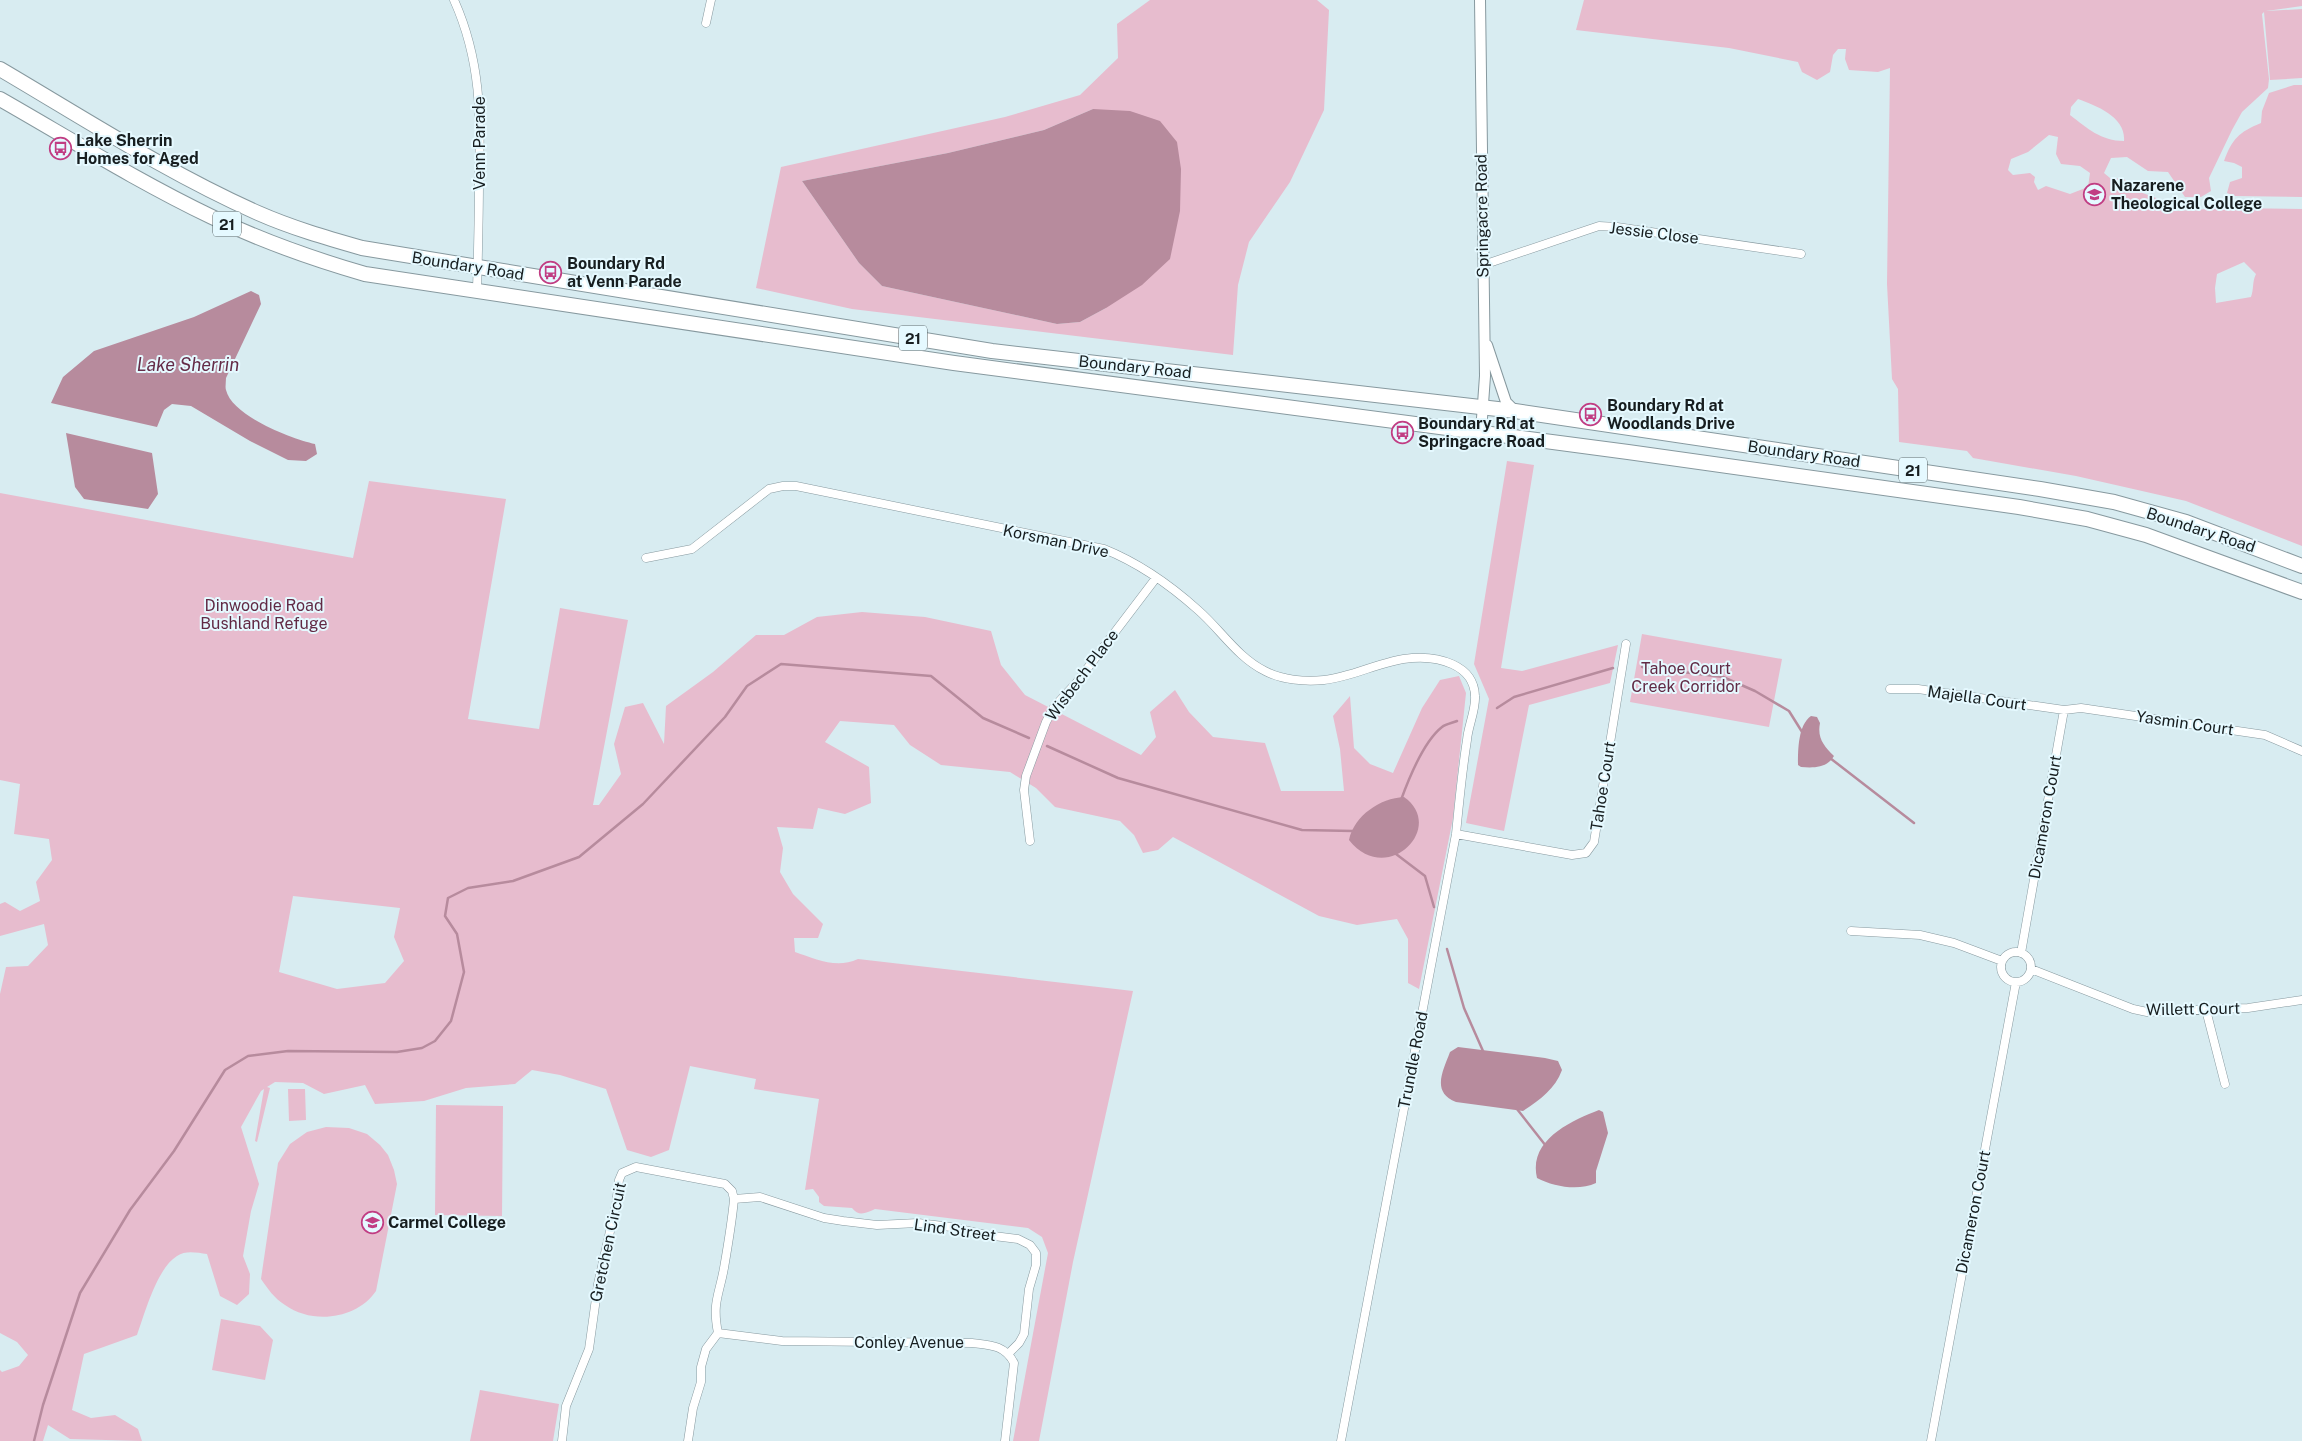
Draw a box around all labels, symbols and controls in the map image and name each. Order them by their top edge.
street label: Venn Parade [470,96,489,190]
place label: Lake Sherrin Homes for Aged [76,131,199,168]
bus stop icon: Lake Sherrin Homes for Aged [48,137,72,161]
street label: Springacre Road [1471,154,1493,278]
place label: Nazarene Theological College [2111,176,2262,213]
school or university icon: Nazarene Theological College [2083,182,2107,206]
road number: 21 [213,212,241,236]
street label: Jessie Close [1608,218,1700,248]
street label: Boundary Road [410,248,526,284]
place label: Boundary Rd at Venn Parade [567,254,682,291]
bus stop icon: Boundary Rd at Venn Parade [539,260,563,284]
road number: 21 [899,326,927,350]
street label: Boundary Road [1078,352,1192,382]
water label: Lake Sherrin [137,354,239,375]
place label: Boundary Rd at Woodlands Drive [1607,396,1735,433]
bus stop icon: Boundary Rd at Woodlands Drive [1579,402,1603,426]
place label: Boundary Rd at Springacre Road [1418,414,1545,451]
bus stop icon: Boundary Rd at Springacre Road [1390,420,1414,444]
street label: Boundary Road [1746,437,1862,471]
road number: 21 [1899,458,1927,482]
street label: Boundary Road [2144,503,2258,557]
street label: Korsman Drive [1001,520,1111,562]
park label: Dinwoodie Road Bushland Refuge [200,596,328,633]
street label: Wisbech Place [1042,626,1122,724]
park label: Tahoe Court Creek Corridor [1631,659,1741,696]
street label: Majella Court [1926,682,2028,714]
street label: Yasmin Court [2135,707,2235,739]
street label: Tahoe Court [1587,740,1619,832]
street label: Dicameron Court [2025,754,2065,880]
street label: Willett Court [2146,999,2240,1019]
street label: Trundle Road [1394,1010,1432,1110]
street label: Dicameron Court [1952,1149,1994,1275]
street label: Gretchen Circuit [586,1180,630,1304]
school or university icon: Carmel College [360,1210,384,1234]
place label: Carmel College [388,1213,506,1232]
street label: Lind Street [913,1215,997,1245]
street label: Conley Avenue [854,1333,964,1352]

